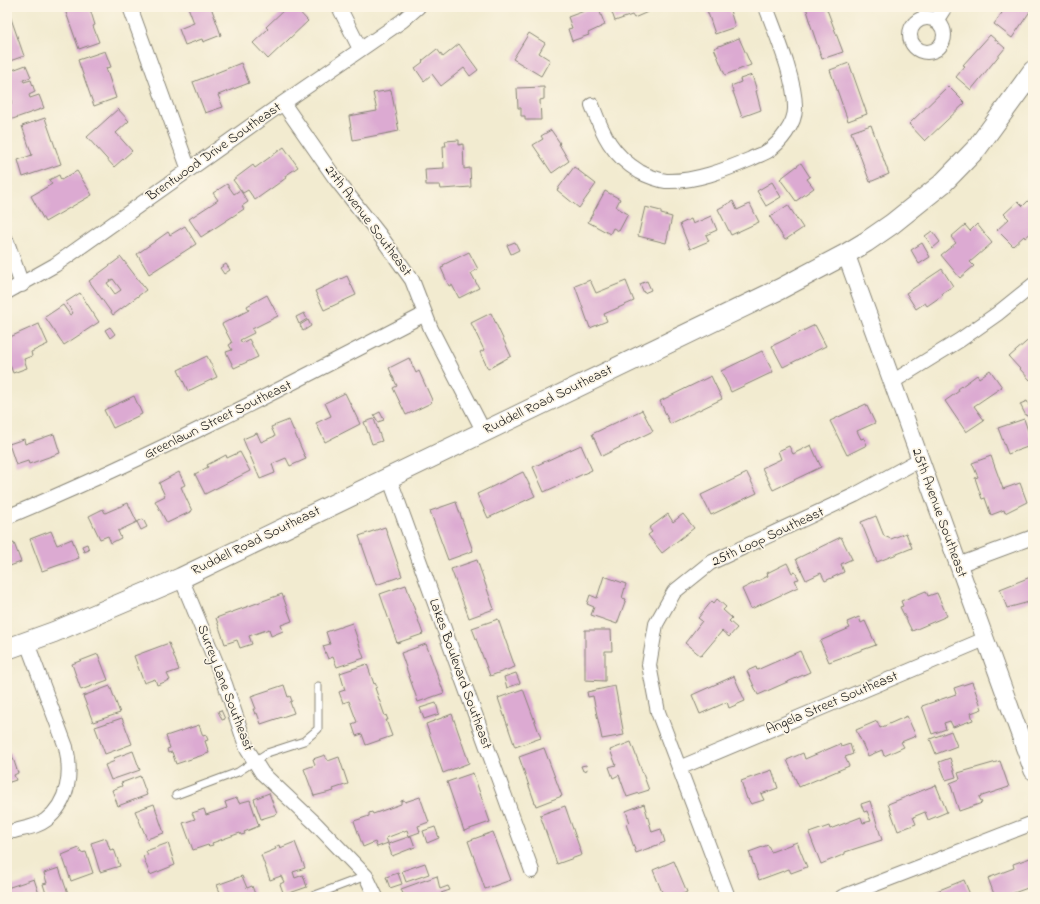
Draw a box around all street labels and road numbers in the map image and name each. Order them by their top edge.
street label: Brentwood Drive Southeast [141,97,286,207]
street label: 27th Avenue Southeast [319,161,417,281]
street label: Ruddell Road Southeast [480,360,616,440]
street label: Greenlawn Street Southeast [141,375,296,465]
street label: 25th Avenue Southeast [906,445,972,581]
street label: Ruddell Road Southeast [188,501,324,581]
street label: 25th Loop Southeast [708,502,828,572]
street label: Lakes Boulevard Southeast [423,596,497,753]
street label: Surrey Lane Southeast [190,622,259,755]
street label: Angela Street Southeast [763,666,902,741]

